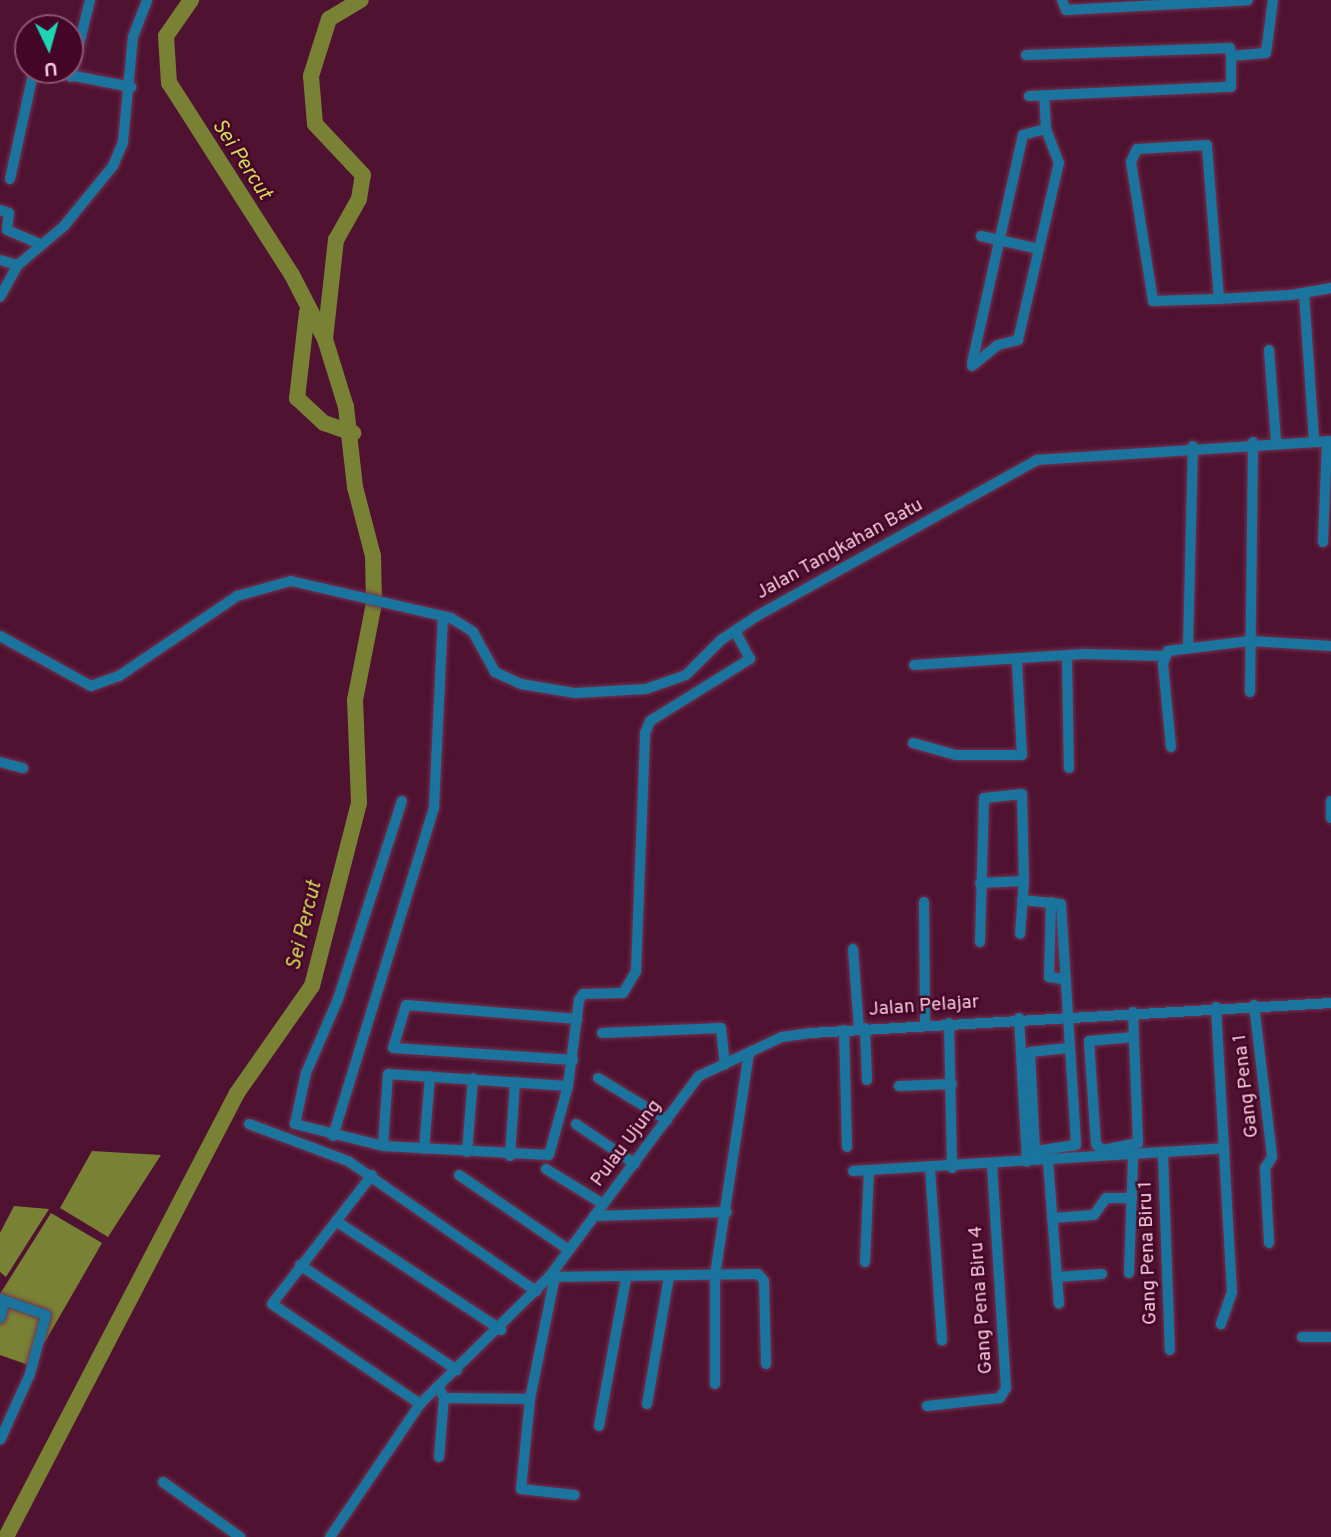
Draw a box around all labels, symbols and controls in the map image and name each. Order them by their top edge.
north arrow [14,14,84,84]
text: U [43,55,58,80]
water label: Sei Percut [206,115,276,205]
street label: Jalan Tangkahan Batu [752,494,928,606]
water label: Sei Percut [282,879,328,973]
street label: Jalan Pelajar [868,992,980,1022]
street label: Gang Pena 1 [1229,1033,1265,1139]
street label: Pulau Ujung [587,1096,667,1192]
street label: Gang Pena Biru 1 [1135,1181,1163,1325]
street label: Gang Pena Biru 4 [965,1225,999,1375]

